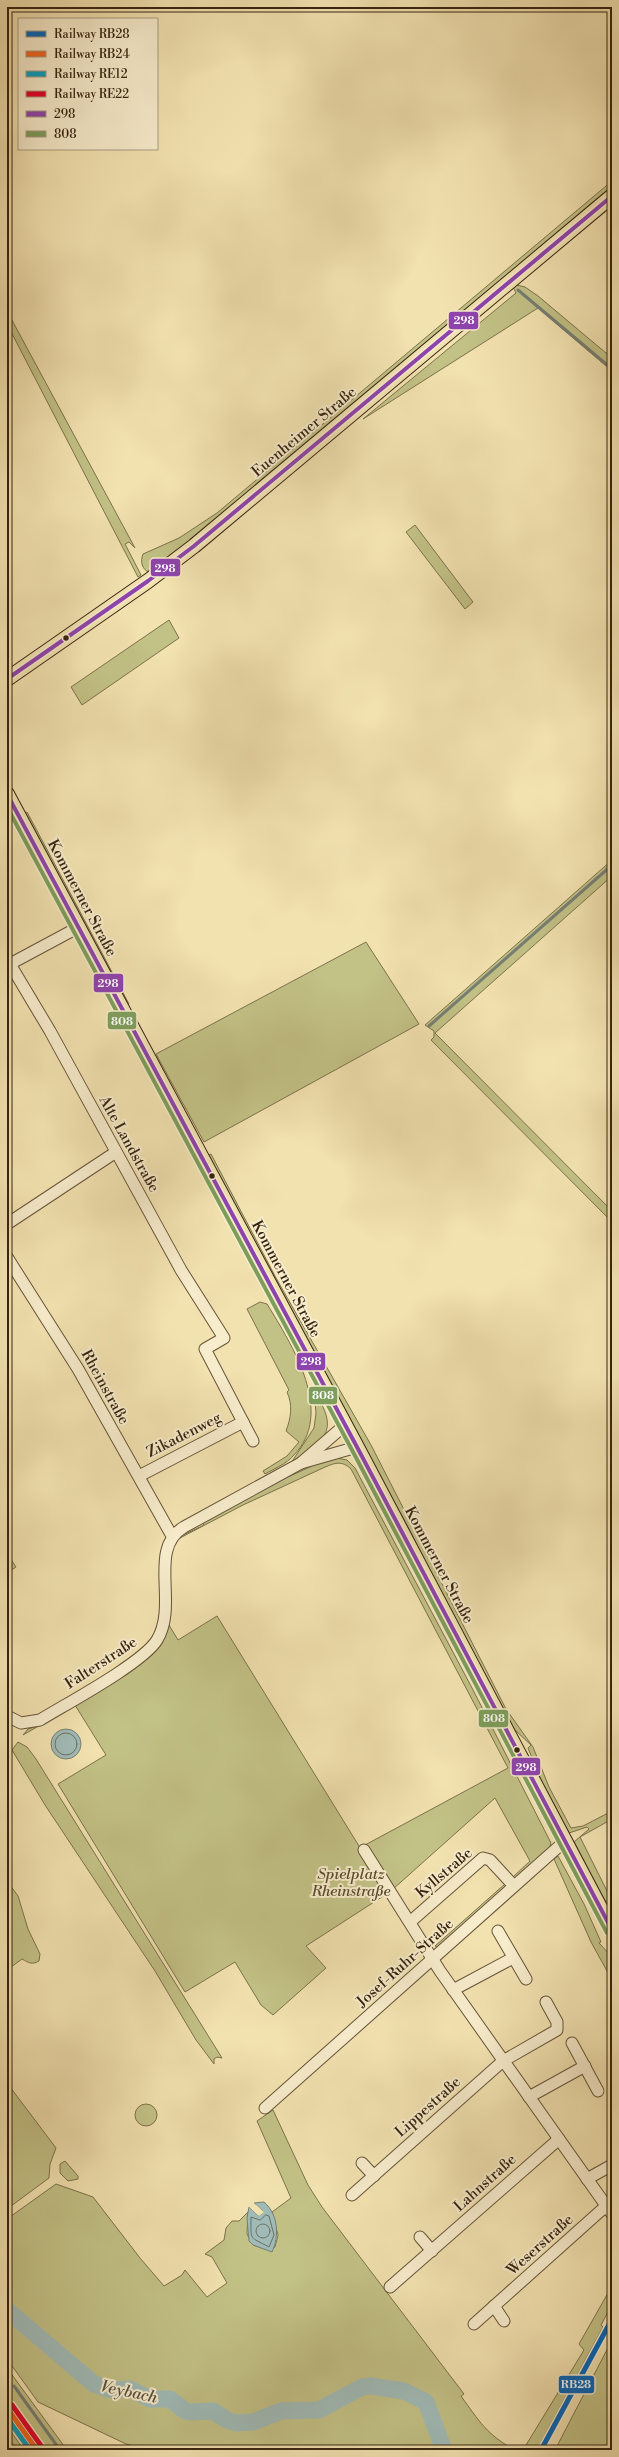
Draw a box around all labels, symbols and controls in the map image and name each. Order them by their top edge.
legend [18,18,158,150]
text: Railway RB28 [54,27,130,42]
text: Railway RB24 [54,47,130,62]
text: Railway RE12 [54,67,128,82]
text: Railway RE22 [54,87,129,102]
text: 298 [54,107,75,122]
text: 808 [54,127,77,142]
line badge: 298 [448,311,479,330]
text: 298 [454,314,474,328]
street label: Euenheimer Straße [248,383,360,481]
line badge: 298 [150,558,181,577]
text: 298 [155,562,175,576]
unlabelled marker [61,633,71,643]
street label: Kommerner Straße [43,836,121,960]
line badge: 298 [93,973,124,993]
text: 298 [98,977,118,991]
line badge: 808 [107,1011,137,1030]
text: 808 [111,1015,133,1029]
street label: Alte Landstraße [94,1091,163,1196]
unlabelled marker [207,1171,217,1181]
street label: Kommerner Straße [247,1217,325,1341]
street label: Rheinstraße [77,1346,133,1428]
line badge: 298 [296,1352,326,1371]
text: 298 [301,1355,321,1369]
line badge: 808 [308,1386,338,1405]
text: 808 [312,1389,334,1403]
street label: Zikadenweg [143,1408,225,1462]
street label: Kommerner Straße [400,1503,478,1627]
street label: Falterstraße [61,1633,141,1693]
line badge: 808 [478,1709,509,1728]
text: 808 [483,1712,505,1726]
unlabelled marker [512,1745,522,1755]
line badge: 298 [511,1757,541,1776]
text: 298 [516,1761,536,1775]
street label: Kyllstraße [412,1844,476,1902]
park label: Spielplatz Rheinstraße [310,1865,391,1901]
street label: Josef-Ruhr-Straße [352,1914,457,2012]
street label: Lippestraße [391,2073,465,2141]
street label: Lahnstraße [450,2150,520,2216]
street label: Weserstraße [502,2210,577,2280]
line badge: RB28 [558,2375,595,2394]
water label: Veybach [99,2376,159,2408]
text: RB28 [561,2378,591,2392]

